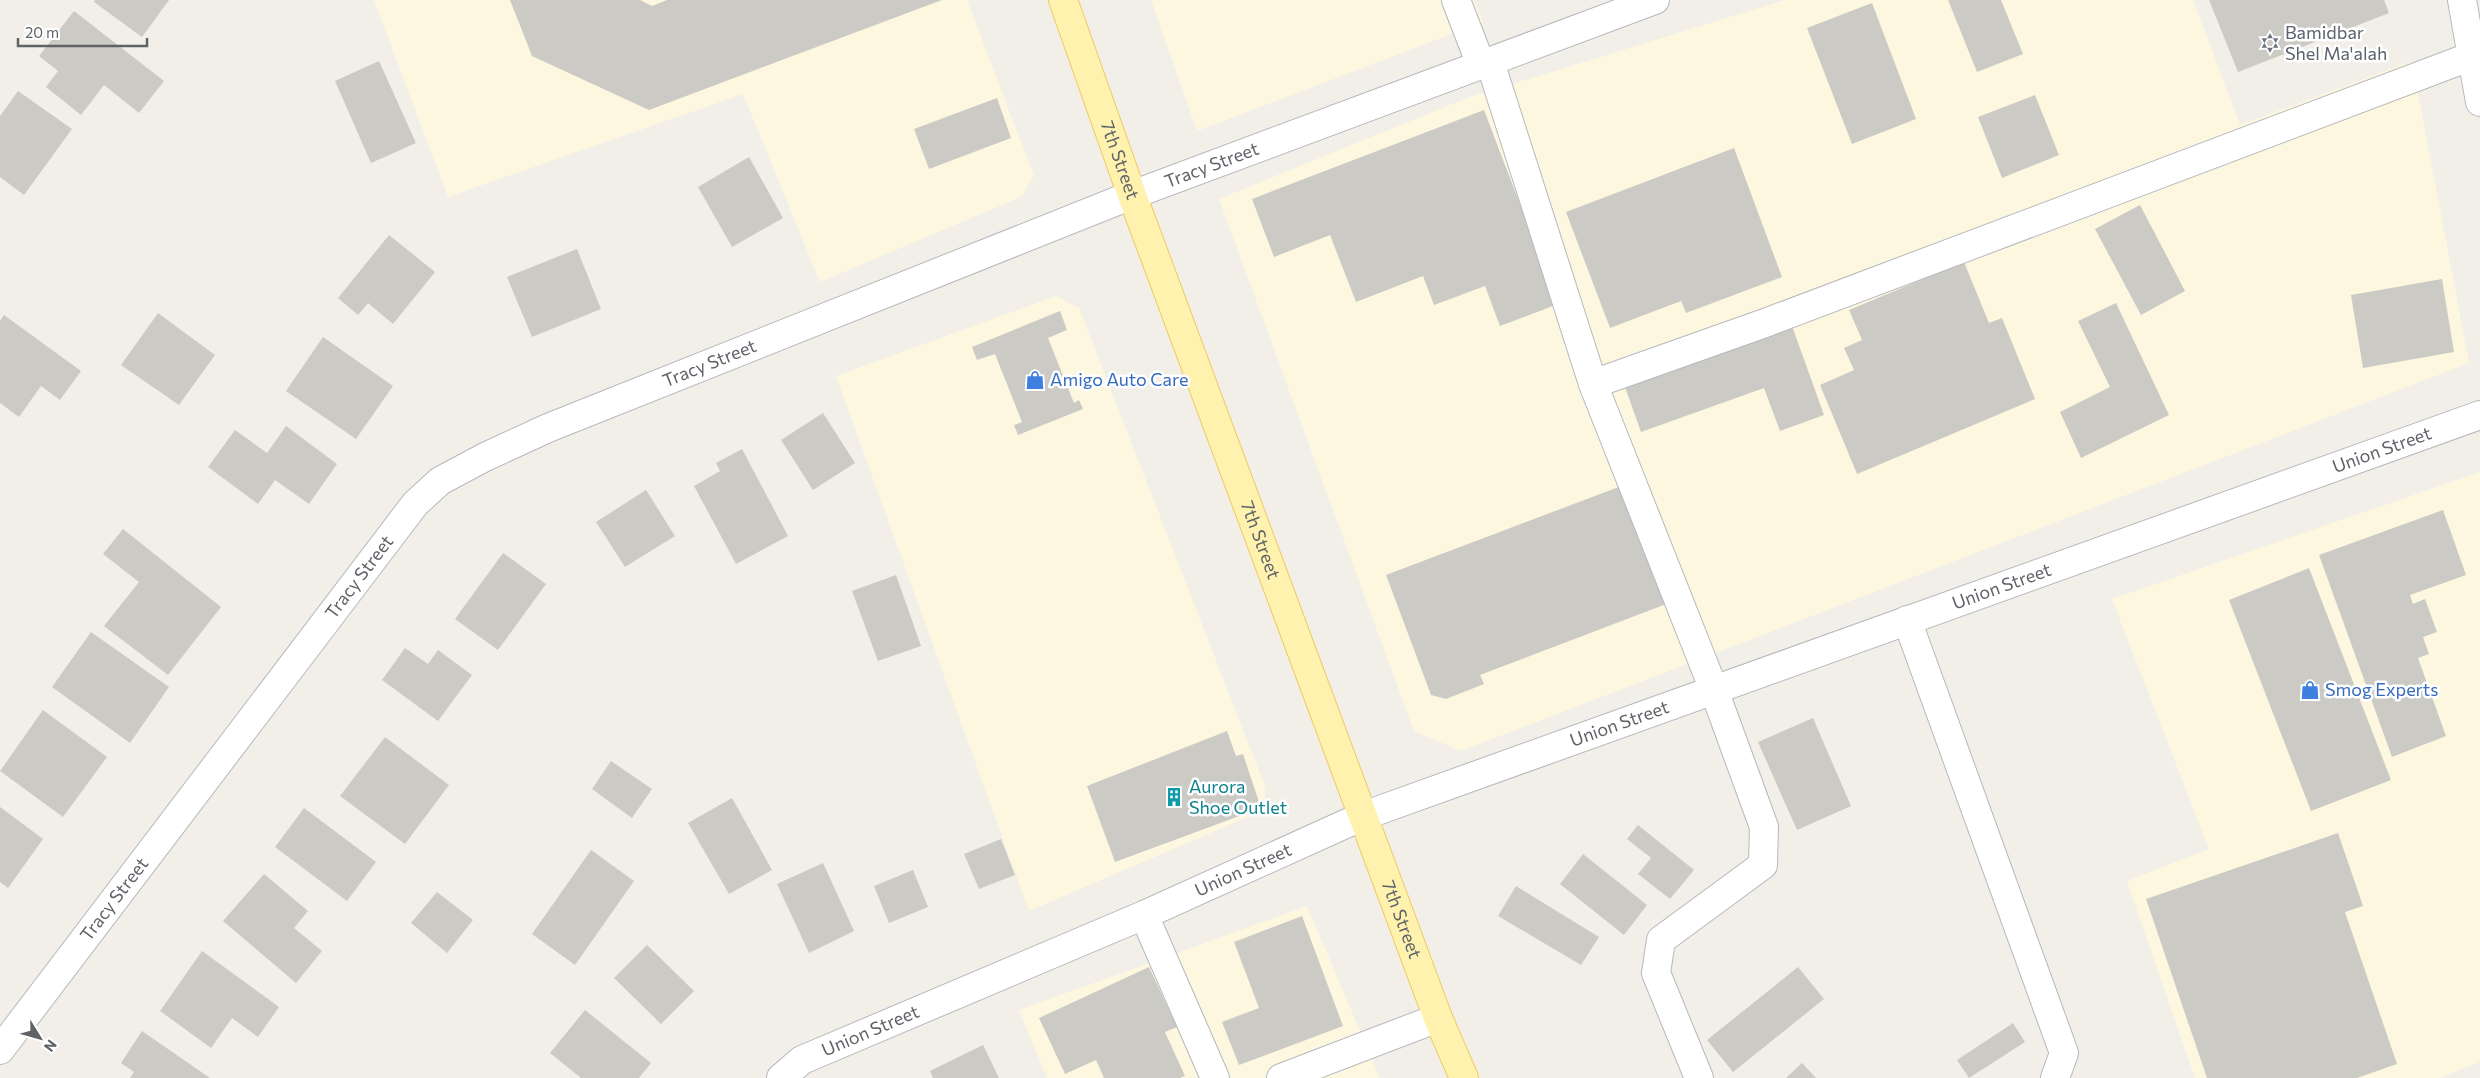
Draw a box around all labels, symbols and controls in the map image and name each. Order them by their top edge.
scale bar [18,15,146,47]
place label: Bamidbar Shel Ma'alah [2285,21,2387,64]
text: 20 m [25,23,59,41]
synagogue icon: Bamidbar Shel Ma'alah [2259,32,2281,54]
street label: 7th Street [1097,118,1145,202]
street label: Tracy Street [1161,137,1262,192]
street label: Tracy Street [659,334,759,391]
place label: Amigo Auto Care [1050,368,1188,390]
shop icon: Amigo Auto Care [1024,369,1046,391]
street label: Union Street [2329,421,2434,477]
street label: 7th Street [1237,498,1286,582]
street label: Tracy Street [320,530,397,623]
street label: Union Street [1949,558,2054,614]
place label: Smog Experts [2325,678,2438,700]
shop icon: Smog Experts [2299,679,2321,701]
street label: Union Street [1567,695,1672,751]
place label: Aurora Shoe Outlet [1189,775,1287,818]
building icon: Aurora Shoe Outlet [1163,786,1185,808]
street label: Union Street [1191,838,1295,901]
street label: Tracy Street [75,853,152,945]
street label: 7th Street [1378,877,1427,961]
street label: Union Street [818,1000,922,1060]
north arrow [15,1013,65,1063]
text: N [41,1037,61,1055]

